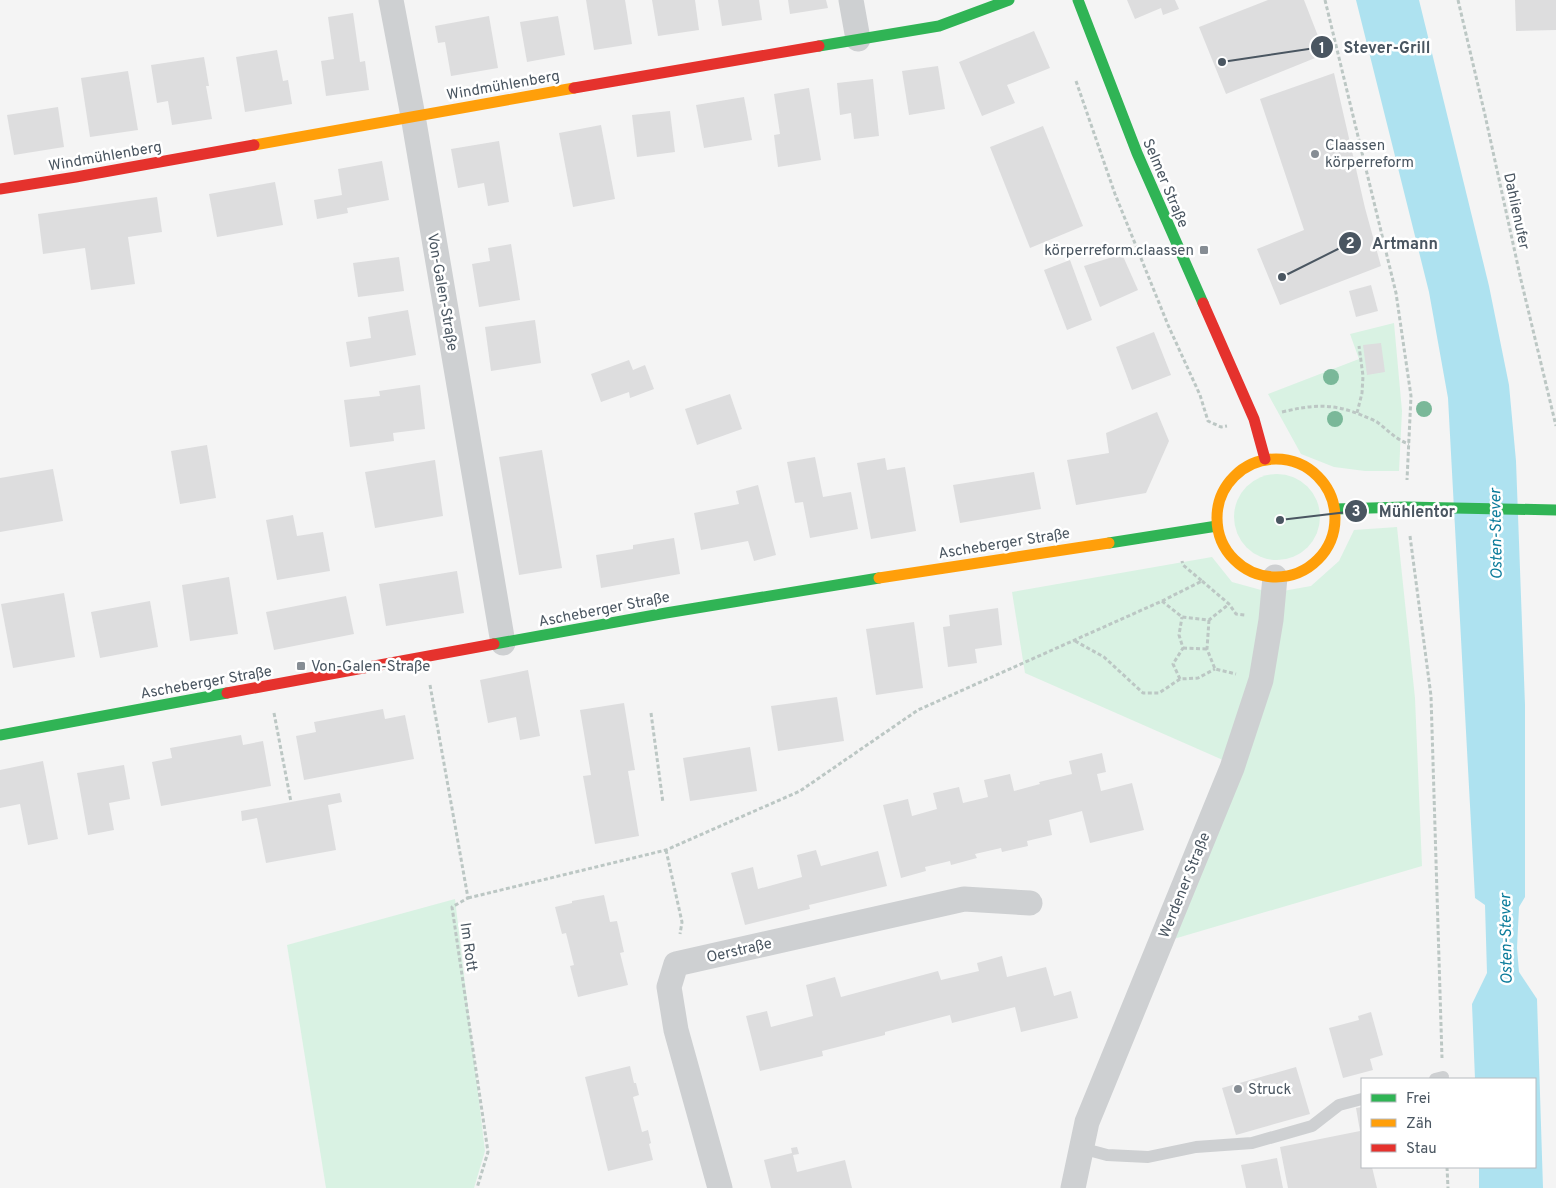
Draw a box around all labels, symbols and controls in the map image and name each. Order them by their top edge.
callout: Stever-Grill [1309,32,1441,63]
text: Stever-Grill [1344,39,1430,59]
text: 1 [1319,40,1325,59]
street label: Windmühlenberg [445,67,561,106]
street label: Selmer Straße [1137,136,1192,231]
place label: Claassen körperreform [1325,137,1414,173]
street label: Windmühlenberg [47,138,163,177]
marker: Claassen körperreform [1309,148,1321,160]
street label: Dahlienufer [1498,171,1533,252]
callout: Artmann [1337,227,1448,258]
street label: Von-Galen-Straße [422,232,461,353]
text: 2 [1345,235,1355,254]
text: Artmann [1372,235,1438,255]
place label: körperreform.claassen [1044,242,1194,261]
marker: körperreform.claassen [1198,244,1210,256]
water label: Osten-Stever [1486,486,1508,580]
callout: Mühlentor [1344,496,1465,527]
text: 3 [1352,503,1361,522]
text: Mühlentor [1379,503,1456,523]
street label: Ascheberger Straße [937,525,1072,564]
street label: Ascheberger Straße [537,588,671,633]
place label: Von-Galen-Straße [311,658,430,677]
marker: Von-Galen-Straße [295,660,307,672]
street label: Ascheberger Straße [139,663,274,704]
street label: Werdener Straße [1155,830,1215,941]
water label: Osten-Stever [1496,891,1518,985]
street label: Im Rott [455,921,480,973]
street label: Oerstraße [705,935,774,968]
legend [1361,1078,1536,1168]
place label: Struck [1248,1081,1291,1100]
marker: Struck [1232,1083,1244,1095]
text: Frei [1406,1090,1431,1109]
text: Zäh [1406,1115,1432,1134]
text: Stau [1406,1140,1437,1159]

